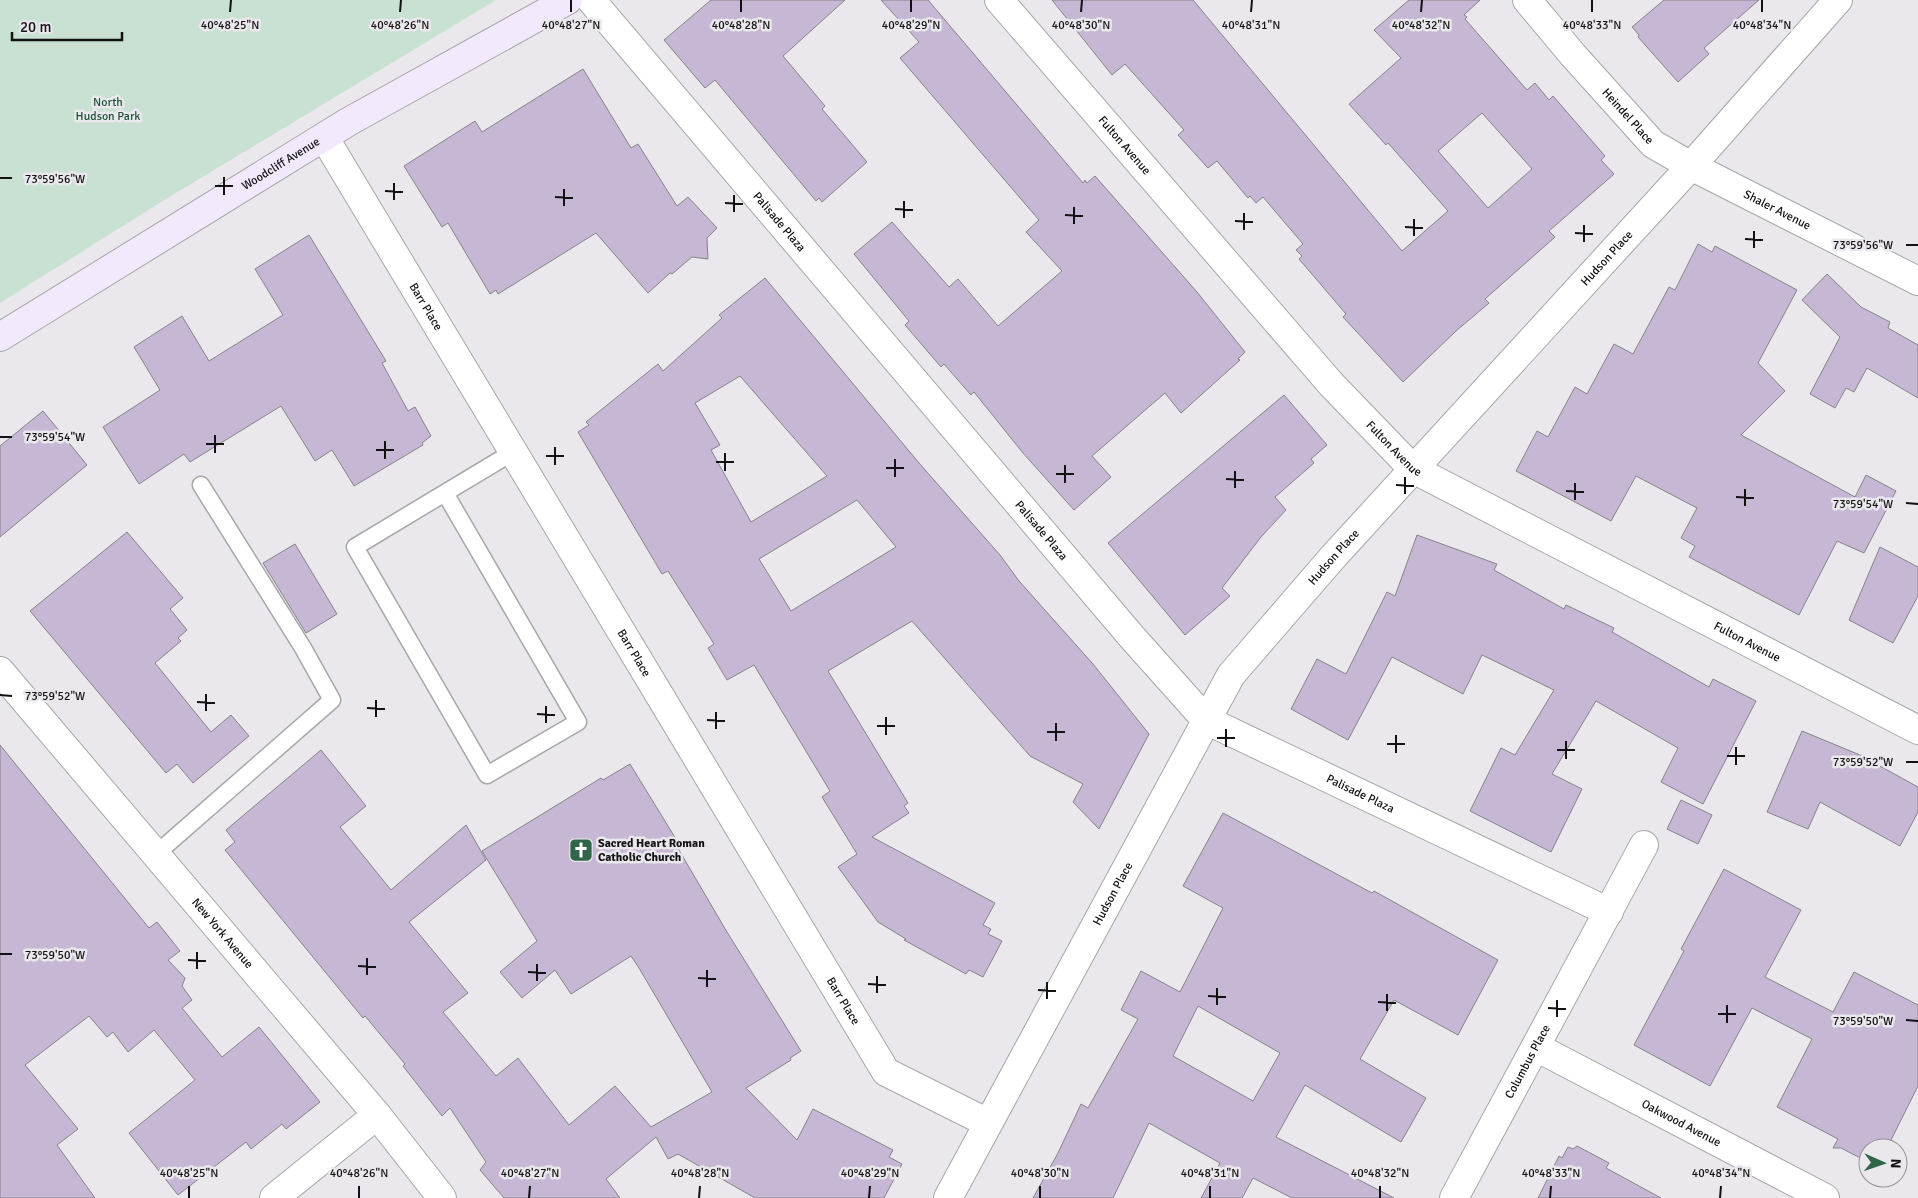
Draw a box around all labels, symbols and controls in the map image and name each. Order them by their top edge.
scale bar [12,10,122,42]
text: 20 m [20,18,51,36]
text: 40°48'25"N [201,18,259,33]
text: 40°48'26"N [371,18,429,33]
text: 40°48'27"N [542,18,600,33]
text: 40°48'28"N [712,18,770,33]
text: 40°48'29"N [882,18,940,33]
text: 40°48'30"N [1052,18,1110,33]
text: 40°48'31"N [1222,18,1280,33]
text: 40°48'32"N [1392,18,1450,33]
text: 40°48'33"N [1563,18,1621,33]
text: 40°48'34"N [1733,18,1791,33]
street label: Heindel Place [1599,85,1657,147]
park label: North Hudson Park [76,95,140,124]
street label: Fulton Avenue [1095,113,1154,178]
street label: Woodcliff Avenue [239,134,322,193]
text: 73°59'56"W [25,172,85,187]
street label: Shaler Avenue [1741,186,1813,233]
street label: Palisade Plaza [750,189,809,255]
street label: Hudson Place [1578,227,1636,289]
text: 73°59'56"W [1833,238,1893,253]
street label: Barr Place [406,280,446,333]
street label: Fulton Avenue [1363,418,1424,480]
text: 73°59'54"W [25,430,85,445]
text: 73°59'54"W [1833,497,1893,512]
street label: Palisade Plaza [1012,498,1071,563]
street label: Hudson Place [1305,526,1362,588]
street label: Fulton Avenue [1711,618,1783,665]
street label: Barr Place [614,626,654,679]
text: 73°59'52"W [25,689,85,704]
text: 73°59'52"W [1833,755,1893,770]
street label: Palisade Plaza [1324,771,1397,816]
place label: Sacred Heart Roman Catholic Church [598,836,705,865]
church icon: Sacred Heart Roman Catholic Church [568,837,594,863]
street label: Hudson Place [1089,859,1136,928]
street label: New York Avenue [189,895,257,971]
text: 73°59'50"W [25,948,85,963]
street label: Barr Place [823,974,863,1027]
text: 73°59'50"W [1833,1014,1893,1029]
street label: Columbus Place [1501,1022,1553,1101]
street label: Oakwood Avenue [1639,1096,1724,1150]
north arrow [1858,1138,1908,1188]
text: N [1887,1158,1904,1169]
text: 40°48'25"N [160,1166,218,1181]
text: 40°48'26"N [330,1166,388,1181]
text: 40°48'27"N [501,1166,559,1181]
text: 40°48'28"N [671,1166,729,1181]
text: 40°48'29"N [841,1166,899,1181]
text: 40°48'30"N [1011,1166,1069,1181]
text: 40°48'31"N [1181,1166,1239,1181]
text: 40°48'32"N [1351,1166,1409,1181]
text: 40°48'33"N [1522,1166,1580,1181]
text: 40°48'34"N [1692,1166,1750,1181]

